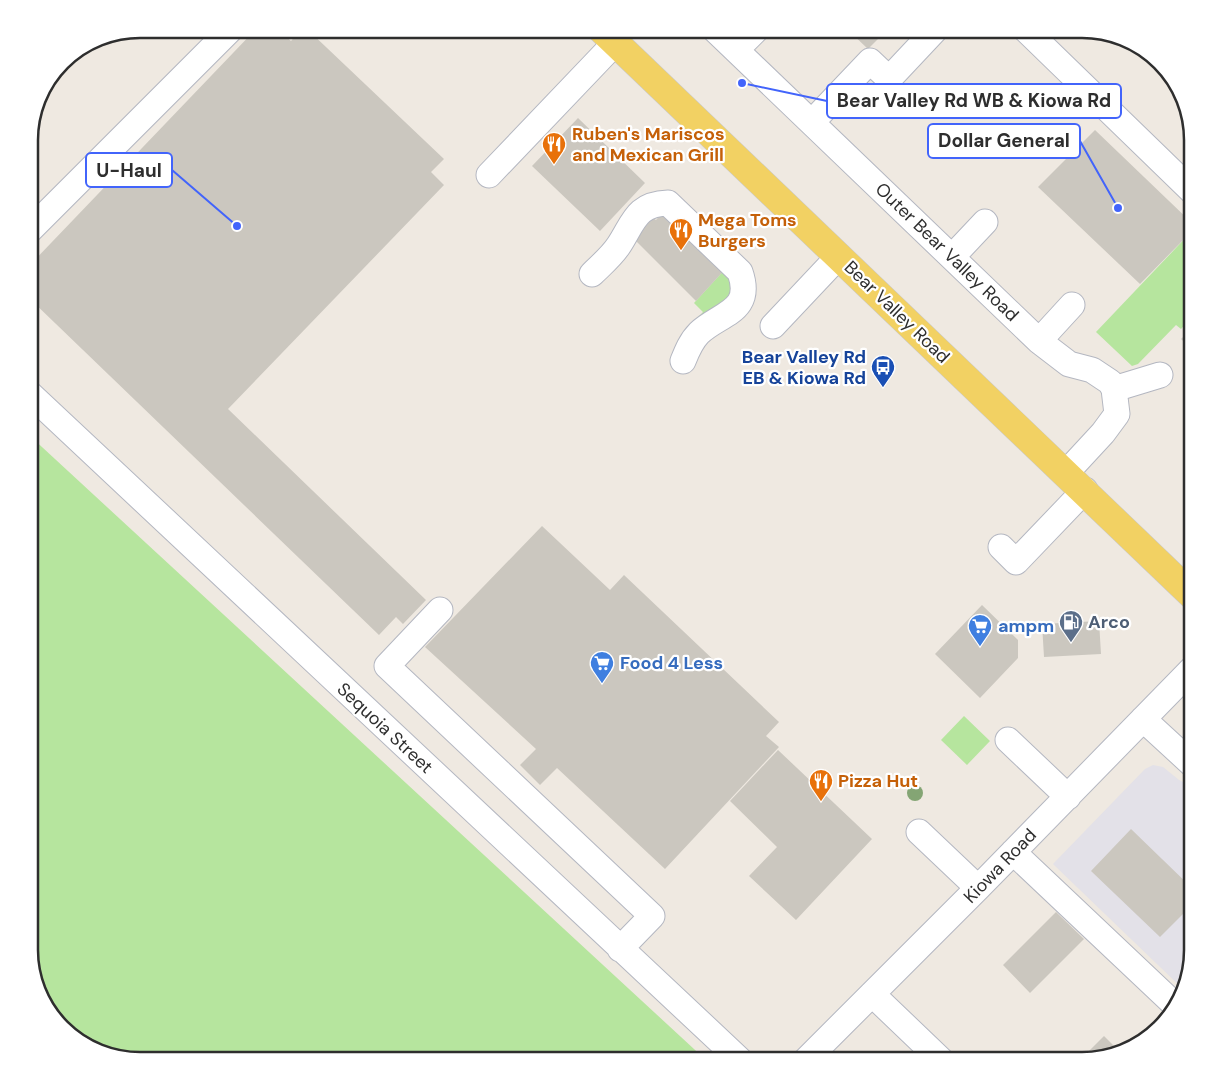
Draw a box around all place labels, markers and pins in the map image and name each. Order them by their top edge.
callout: Bear Valley Rd WB & Kiowa Rd [827,84,1121,118]
place label: Ruben's Mariscos and Mexican Grill [572,122,724,167]
callout: Dollar General [928,124,1080,158]
restaurant icon: Ruben's Mariscos and Mexican Grill [541,131,567,165]
callout: U-Haul [86,153,172,187]
place label: Mega Toms Burgers [698,208,797,253]
restaurant icon: Mega Toms Burgers [668,217,694,251]
place label: Bear Valley Rd EB & Kiowa Rd [742,345,866,390]
bus stop icon: Bear Valley Rd EB & Kiowa Rd [870,354,896,388]
fuel station icon: Arco [1058,609,1084,643]
place label: Arco [1088,610,1130,634]
supermarket icon: ampm [967,613,993,647]
place label: ampm [998,614,1054,638]
supermarket icon: Food 4 Less [589,650,615,684]
place label: Food 4 Less [620,651,723,675]
restaurant icon: Pizza Hut [808,768,834,802]
place label: Pizza Hut [838,769,918,793]

